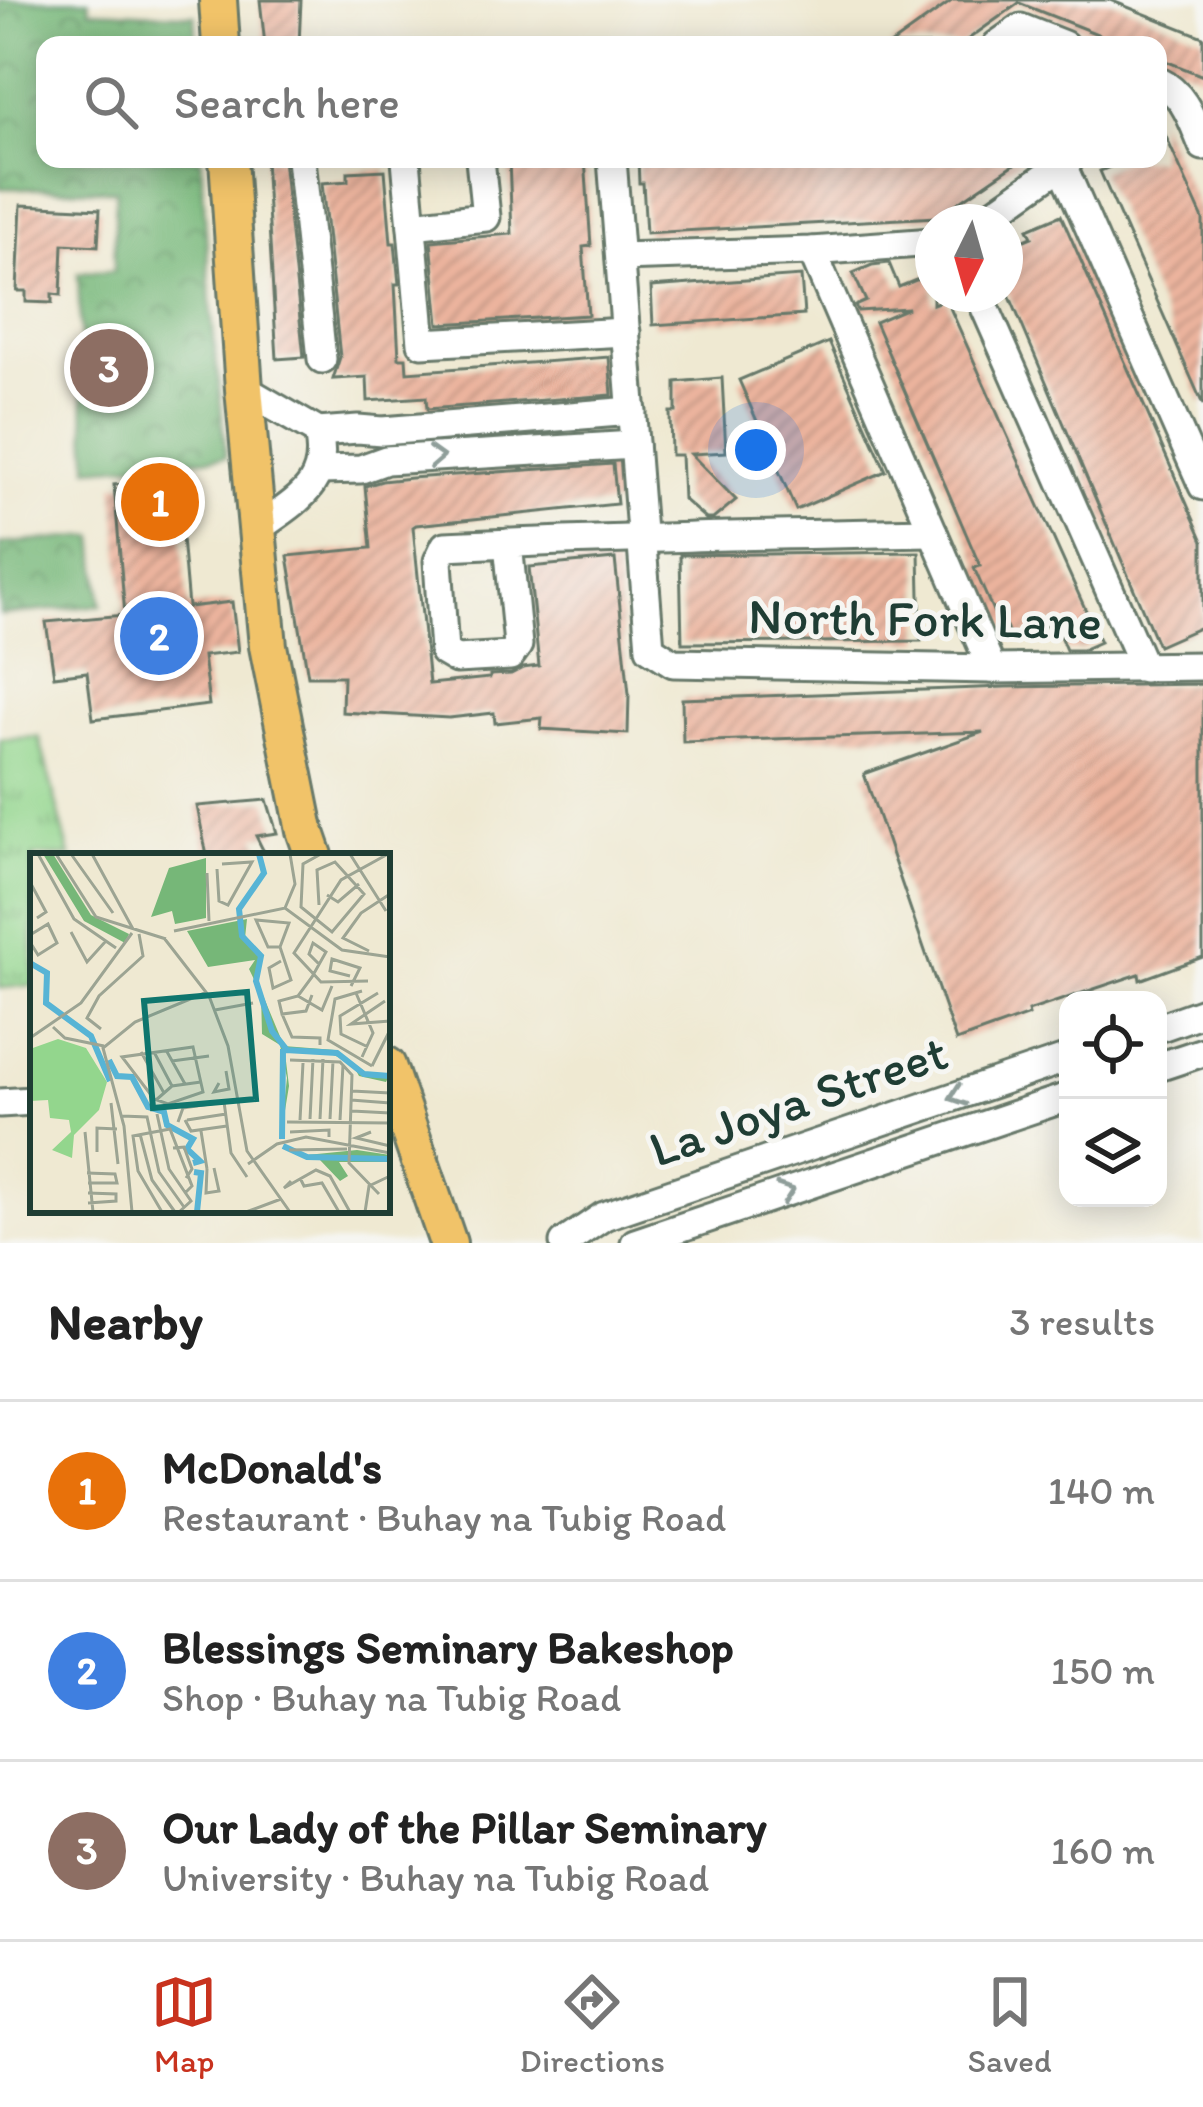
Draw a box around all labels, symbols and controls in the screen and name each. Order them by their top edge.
search box [36,36,1167,168]
icon: search [78,69,144,135]
text: Search here [174,75,400,129]
north arrow [915,204,1023,312]
pin: 3 [70,323,148,413]
your location [726,420,786,480]
one-way arrow [427,444,446,470]
pin: 1 [121,457,199,547]
street label: North Fork Lane [747,585,1102,652]
pin: 2 [120,591,198,681]
inset map [30,853,390,1213]
map controls [1059,991,1167,1207]
button: locate [1059,991,1167,1099]
street label: La Joya Street [641,1021,955,1180]
one-way arrow [948,1082,969,1106]
button: layers [1059,1099,1167,1207]
one-way arrow [774,1182,795,1206]
text: Nearby [48,1291,203,1352]
text: 3 results [1009,1298,1155,1345]
text: McDonald's [162,1440,382,1494]
text: 1 [78,1467,96,1514]
text: 140 m [1048,1467,1155,1514]
text: Restaurant · Buhay na Tubig Road [162,1494,726,1541]
text: Blessings Seminary Bakeshop [162,1620,734,1674]
text: 2 [77,1647,97,1694]
text: 150 m [1051,1647,1155,1694]
text: Shop · Buhay na Tubig Road [162,1674,621,1721]
text: Our Lady of the Pillar Seminary [162,1800,767,1854]
text: 3 [76,1827,98,1874]
text: 160 m [1051,1827,1155,1874]
text: University · Buhay na Tubig Road [162,1854,709,1901]
tab: Map [151,1969,217,2080]
tab: Directions [520,1969,665,2080]
tab: Saved [968,1969,1052,2080]

